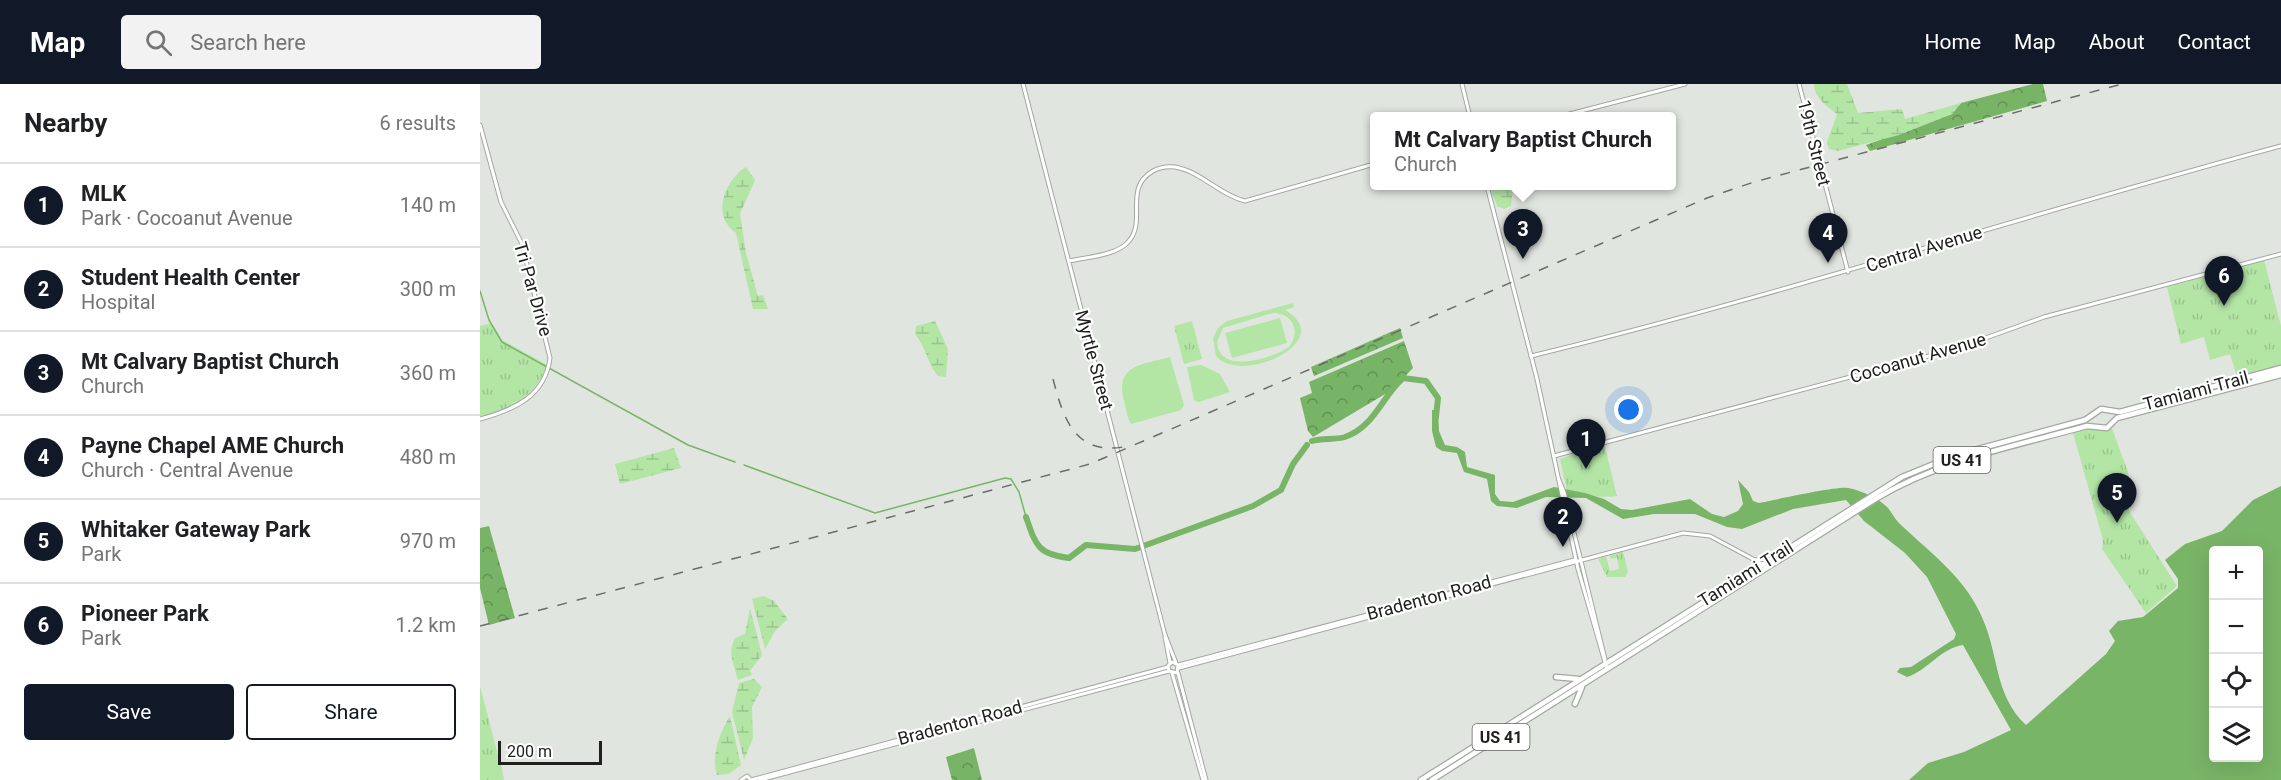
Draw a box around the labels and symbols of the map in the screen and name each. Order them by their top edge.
street label: 19th Street [1794,98,1835,188]
pin: 3 [1504,210,1542,259]
pin: 4 [1808,214,1848,263]
street label: Central Avenue [1863,221,1984,276]
street label: Tri Par Drive [510,239,557,338]
pin: 6 [2204,256,2244,306]
street label: Myrtle Street [1071,308,1118,412]
street label: Cocoanut Avenue [1847,328,1988,387]
street label: Tamiami Trail [2141,366,2251,415]
your location [1614,395,1643,424]
pin: 1 [1566,420,1606,469]
road number: US 41 [1934,447,1990,473]
pin: 5 [2098,474,2136,523]
pin: 2 [1544,498,1582,547]
street label: Tamiami Trail [1694,536,1797,611]
street label: Bradenton Road [1364,571,1493,624]
street label: Bradenton Road [895,696,1024,749]
road number: US 41 [1472,724,1530,750]
scale bar [498,738,602,766]

